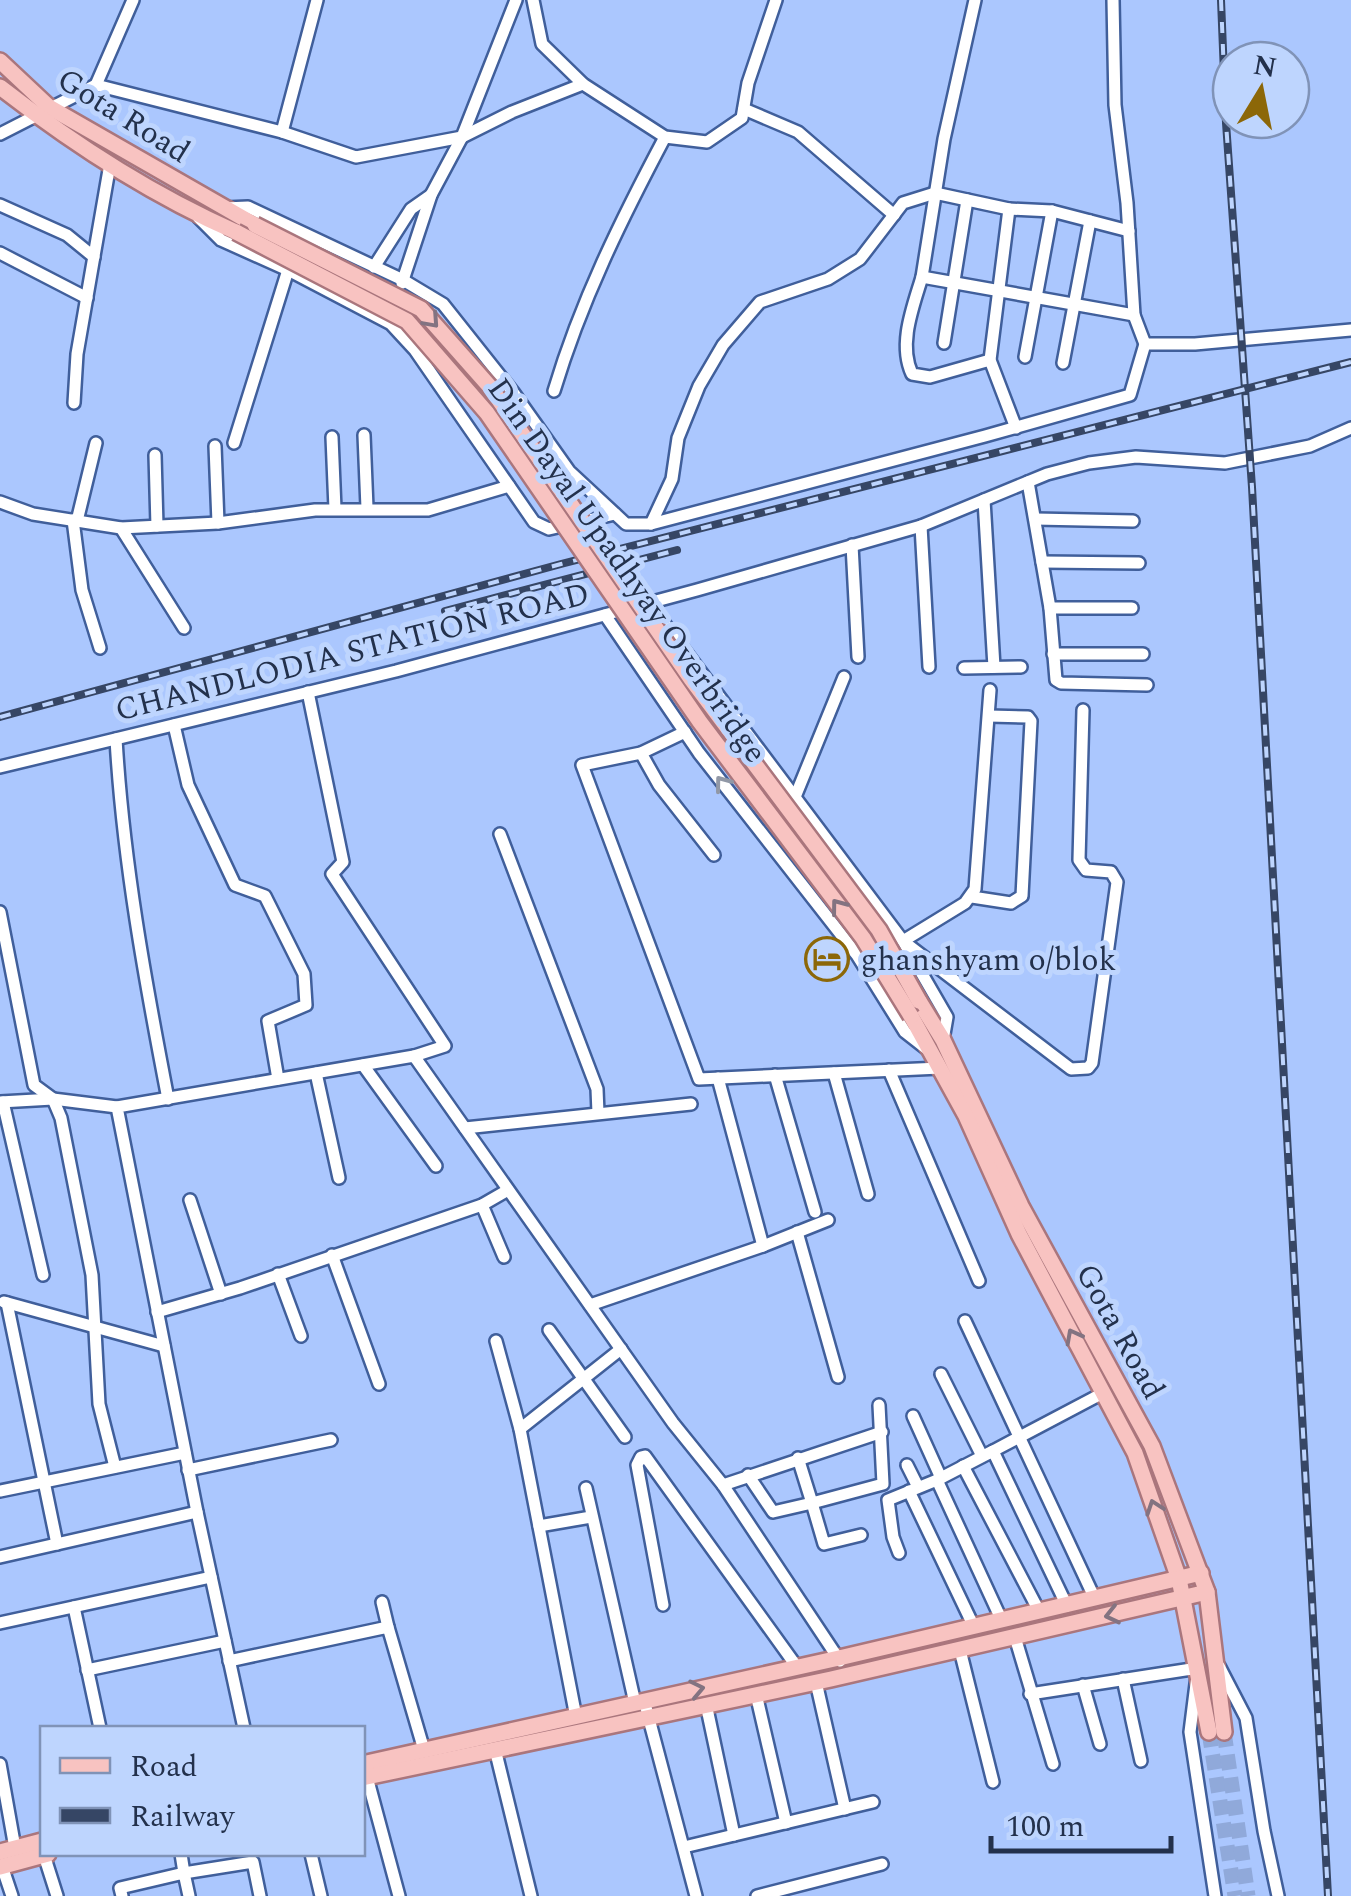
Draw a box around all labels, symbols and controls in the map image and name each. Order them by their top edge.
north arrow [1211,40,1311,140]
text: N [1250,44,1280,90]
street label: Gota Road [47,56,199,177]
one-way arrow [420,309,438,328]
street label: Din Dayal Upadhyay Overbridge [475,368,779,774]
street label: CHANDLODIA STATION ROAD [110,570,595,735]
one-way arrow [717,776,734,794]
one-way arrow [833,899,850,917]
hotel icon: ghanshyam o/blok [804,936,850,982]
place label: ghanshyam o/blok [860,936,1116,985]
street label: Gota Road [1062,1255,1177,1409]
one-way arrow [1066,1328,1085,1346]
one-way arrow [1145,1499,1166,1516]
one-way arrow [1104,1603,1121,1624]
one-way arrow [688,1680,705,1701]
legend [40,1726,365,1856]
text: Road [130,1744,198,1790]
scale bar [991,1791,1171,1853]
text: Railway [130,1794,236,1840]
text: 100 m [1006,1804,1084,1850]

